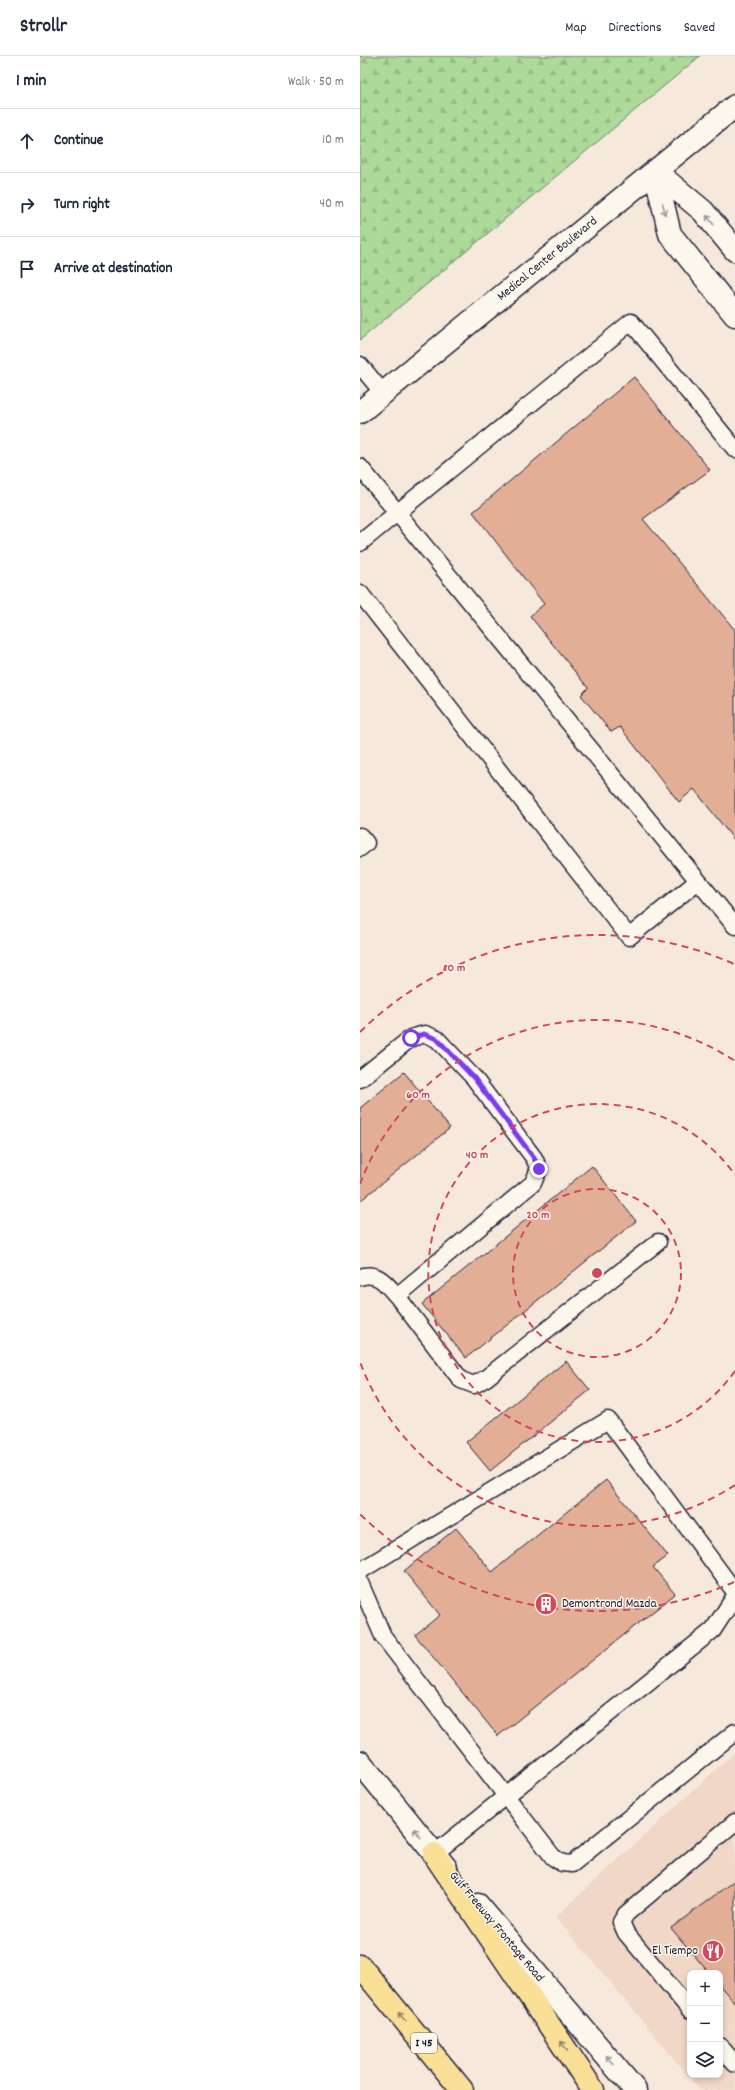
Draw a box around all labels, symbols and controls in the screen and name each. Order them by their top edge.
text: Strollr [20,14,67,41]
text: Map [565,18,587,38]
text: Directions [609,18,662,38]
text: Saved [684,18,715,38]
text: 1 min [16,70,46,94]
text: Walk · 50 m [288,73,344,92]
icon: ahead [16,130,38,152]
text: Continue [54,130,103,152]
text: 10 m [322,131,344,150]
icon: right [16,194,38,216]
text: Turn right [54,194,110,216]
text: 40 m [320,195,344,214]
one-way arrow [661,202,669,215]
street label: Medical Center Boulevard [493,212,602,306]
one-way arrow [706,214,715,225]
icon: arrive [16,258,38,280]
text: Arrive at destination [54,258,172,280]
text: 80 m [443,960,465,977]
route start [402,1029,420,1047]
text: 60 m [406,1087,430,1104]
text: 40 m [466,1147,488,1164]
route end [530,1160,548,1178]
text: 20 m [527,1207,549,1224]
centre of rings [590,1266,604,1280]
building icon: Demontrond Mazda [533,1591,559,1617]
place label: Demontrond Mazda [562,1595,657,1614]
one-way arrow [413,1827,422,1838]
street label: Gulf Freeway Frontage Road [444,1867,548,1987]
restaurant icon: El Tiempo [700,1938,726,1964]
place label: El Tiempo [652,1942,698,1961]
map controls [687,1970,723,2078]
button: + [687,1970,723,2006]
button: − [687,2006,723,2042]
one-way arrow [397,2012,406,2022]
road number: I 45 [411,2033,437,2053]
one-way arrow [560,2041,568,2052]
button: layers [687,2042,723,2078]
one-way arrow [605,2055,614,2066]

